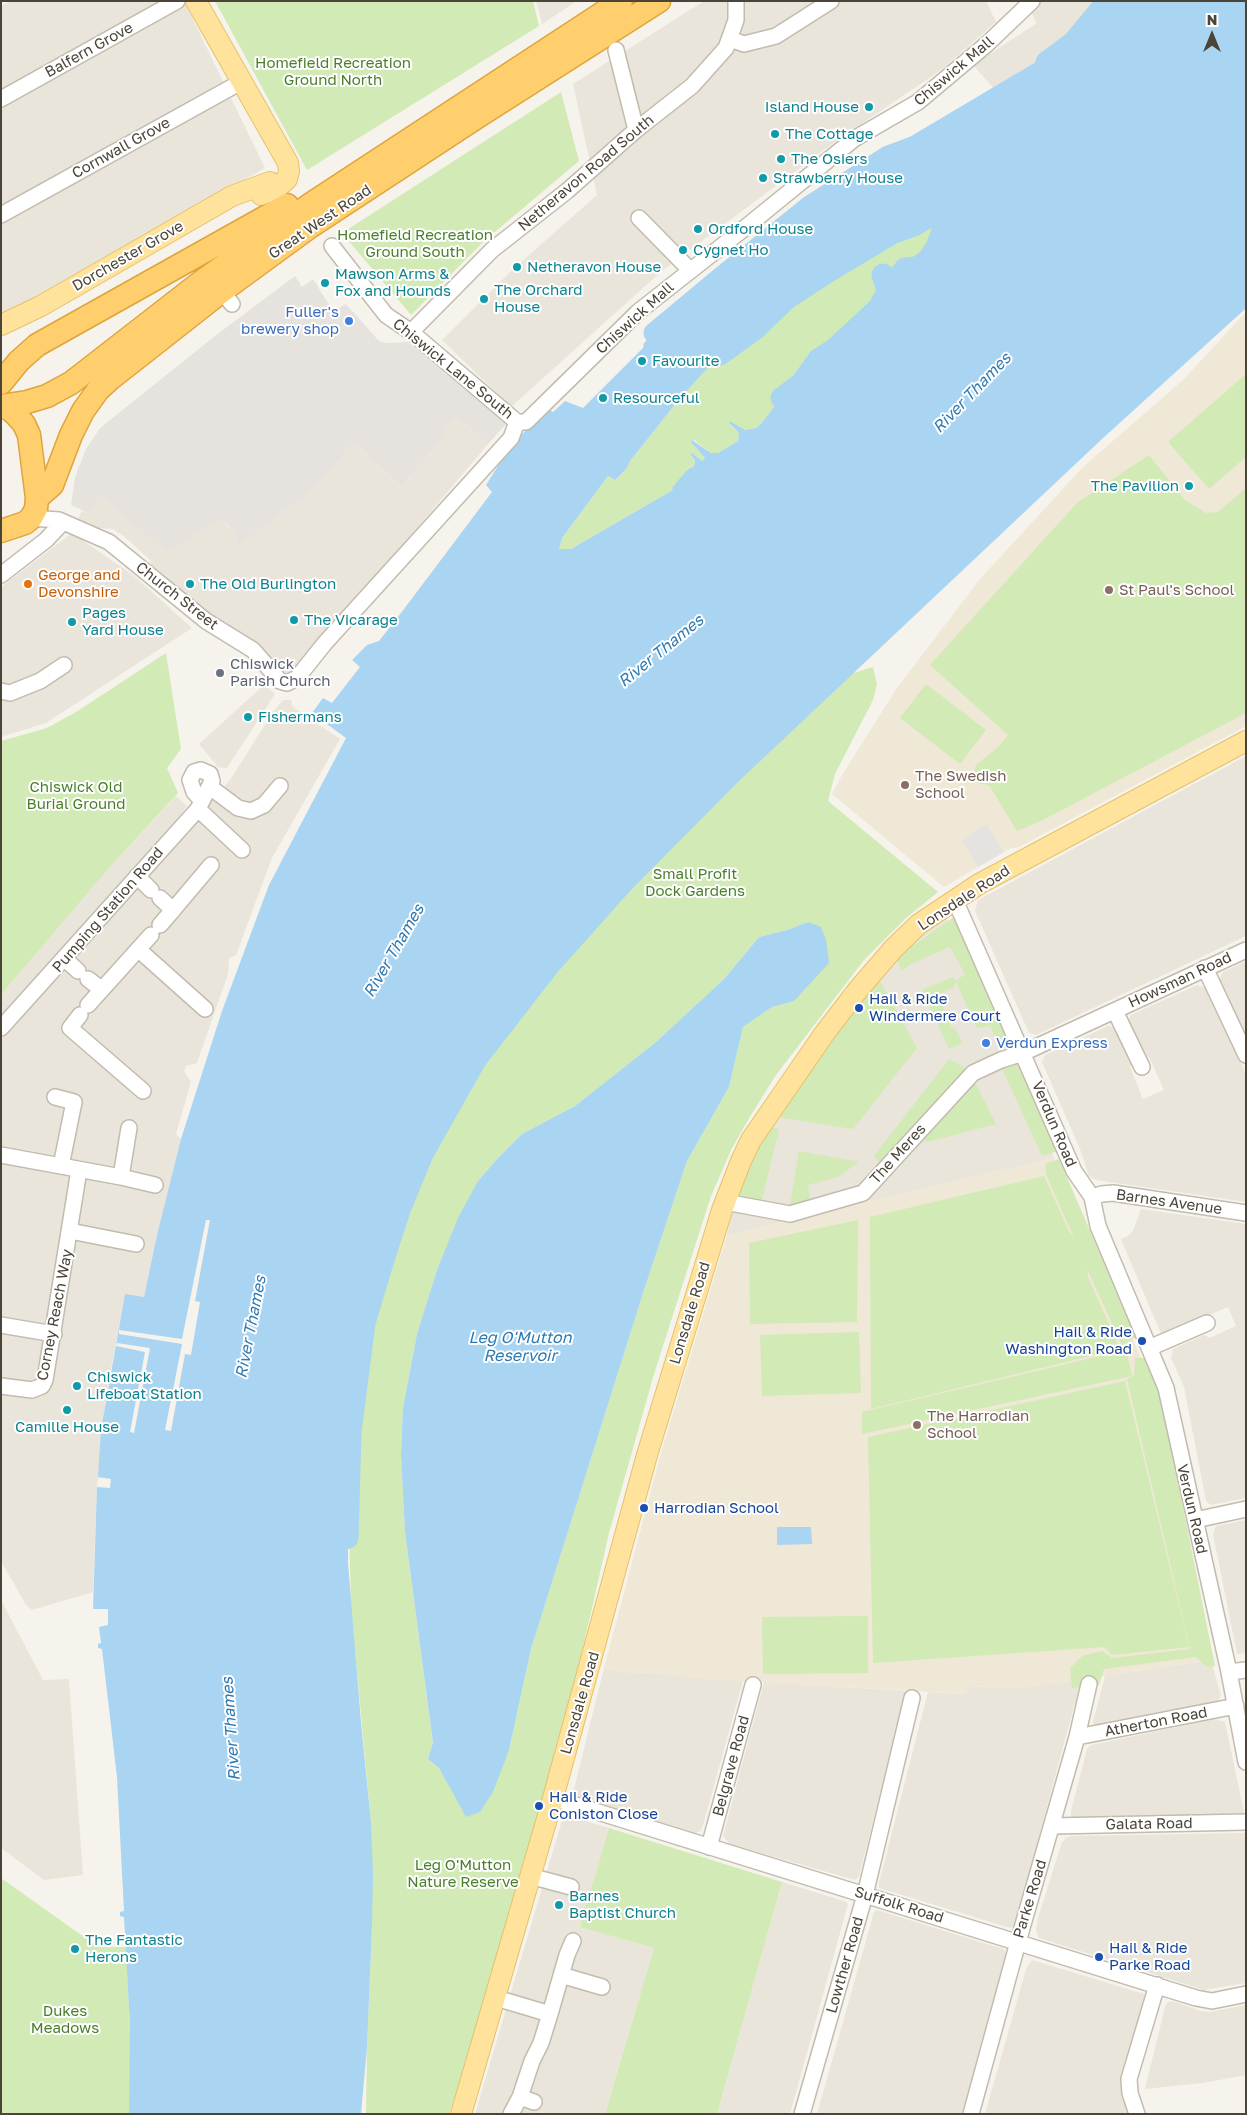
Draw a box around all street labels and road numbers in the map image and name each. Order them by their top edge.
street label: Balfern Grove [42,18,136,82]
street label: Chiswick Mall [910,32,998,110]
street label: Netheravon Road South [515,111,657,235]
street label: Cornwall Grove [69,114,173,182]
street label: Great West Road [265,181,375,263]
street label: Dorchester Grove [69,217,187,295]
street label: Chiswick Mall [592,278,678,358]
street label: Chiswick Lane South [389,315,517,423]
street label: Church Street [132,558,222,634]
street label: Pumping Station Road [49,844,167,976]
street label: Lonsdale Road [915,862,1013,934]
street label: Howsman Road [1126,948,1234,1012]
street label: Verdun Road [1028,1078,1080,1170]
street label: The Meres [866,1120,930,1188]
street label: Barnes Avenue [1115,1186,1223,1218]
street label: Corney Reach Way [33,1248,77,1382]
street label: Lonsdale Road [666,1260,714,1366]
street label: Verdun Road [1173,1462,1211,1556]
street label: Lonsdale Road [557,1650,603,1756]
street label: Atherton Road [1103,1703,1209,1741]
street label: Belgrave Road [709,1714,753,1818]
street label: Galata Road [1105,1814,1193,1834]
street label: Parke Road [1009,1857,1051,1941]
street label: Suffolk Road [852,1883,946,1927]
street label: Lowther Road [823,1914,867,2016]

